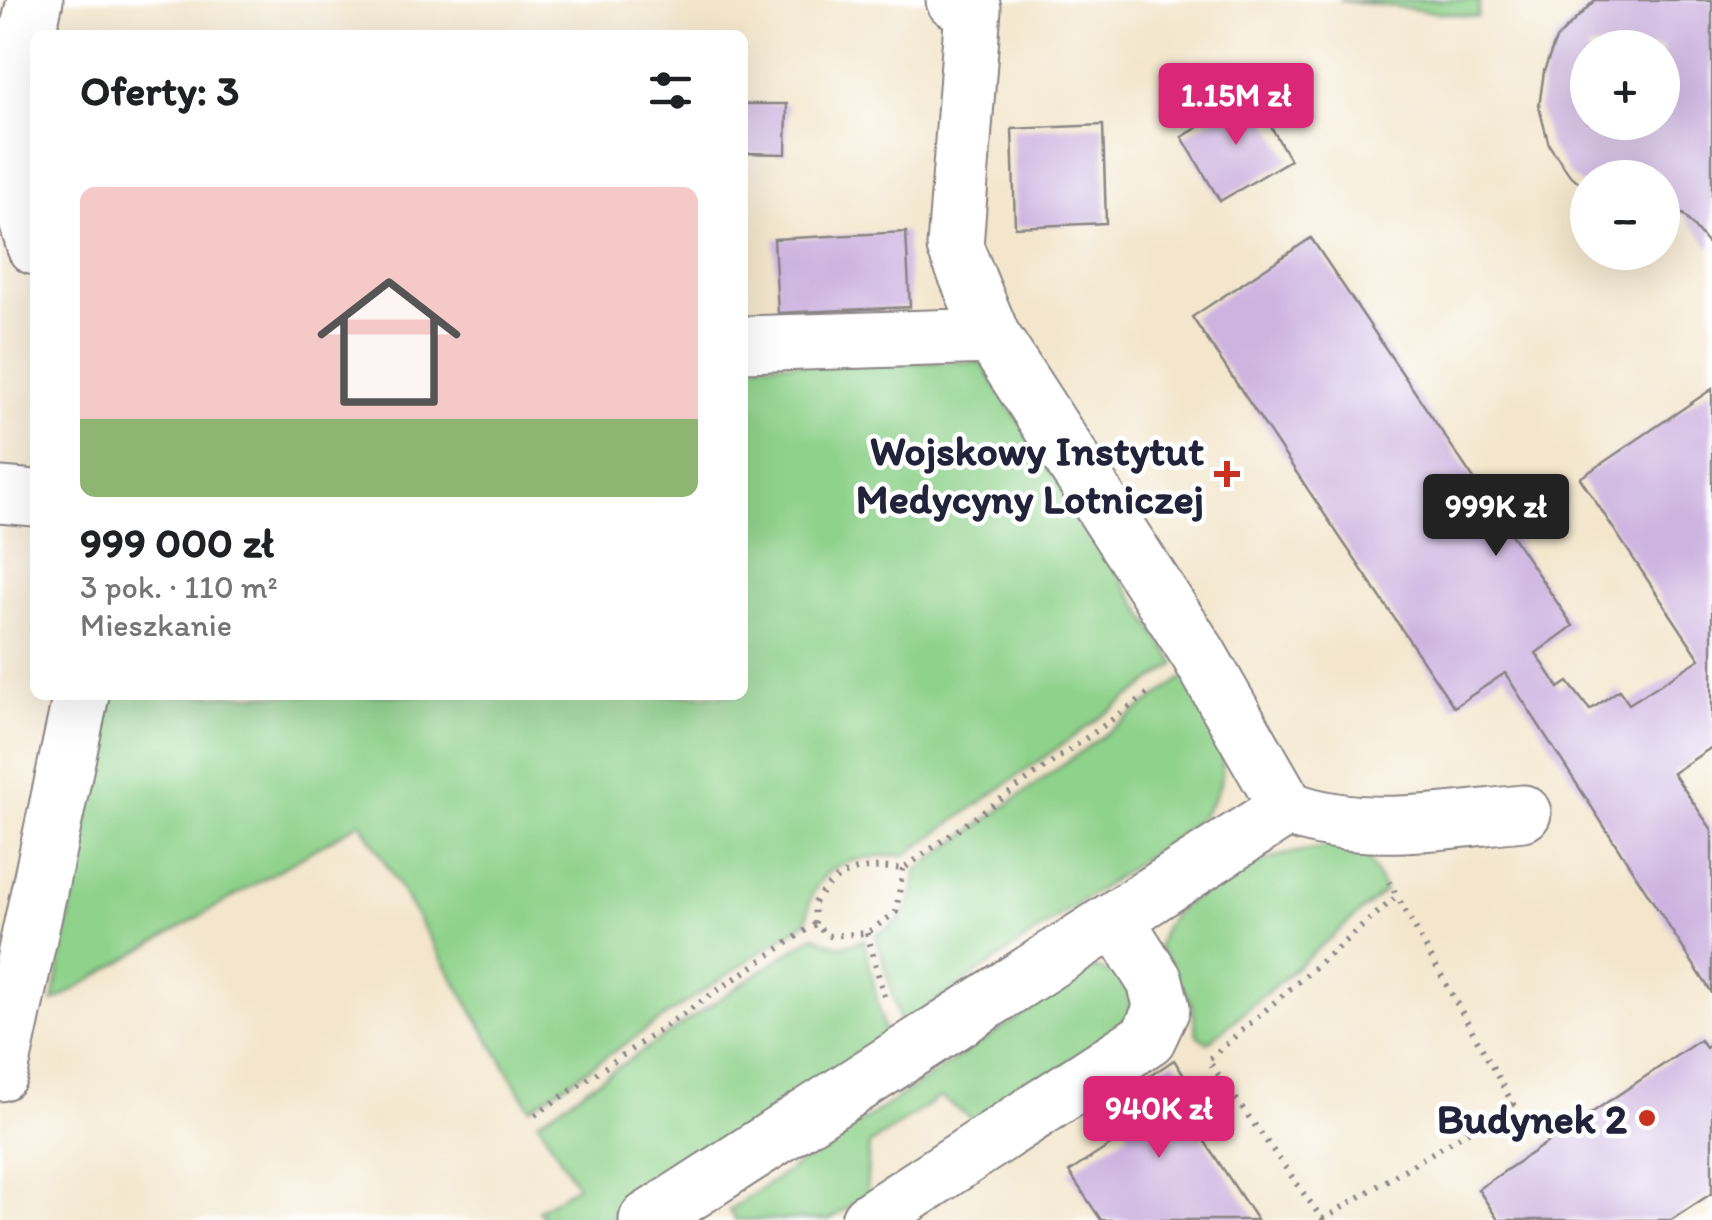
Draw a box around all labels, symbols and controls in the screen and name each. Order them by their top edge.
map controls [1570,30,1680,270]
button: + [1570,30,1680,140]
icon: filters [643,63,698,118]
pin: 1.15M zł [1133,63,1339,148]
text: Oferty: 3 [80,65,239,116]
text: 1.15M zł [1181,76,1291,114]
button: − [1570,160,1680,270]
icon: home [299,252,479,432]
place label: Wojskowy Instytut Medycyny Lotniczej [856,425,1204,524]
marker: Wojskowy Instytut Medycyny Lotniczej [1214,461,1240,487]
pin: 999K zł [1404,474,1588,559]
text: 999K zł [1445,487,1547,525]
text: 999 000 zł [80,517,274,568]
text: 3 pok. · 110 m² [80,568,278,606]
text: Mieszkanie [80,606,232,644]
pin: 940K zł [1067,1076,1251,1161]
text: 940K zł [1105,1089,1213,1127]
place label: Budynek 2 [1437,1093,1627,1144]
marker: Budynek 2 [1636,1107,1658,1129]

